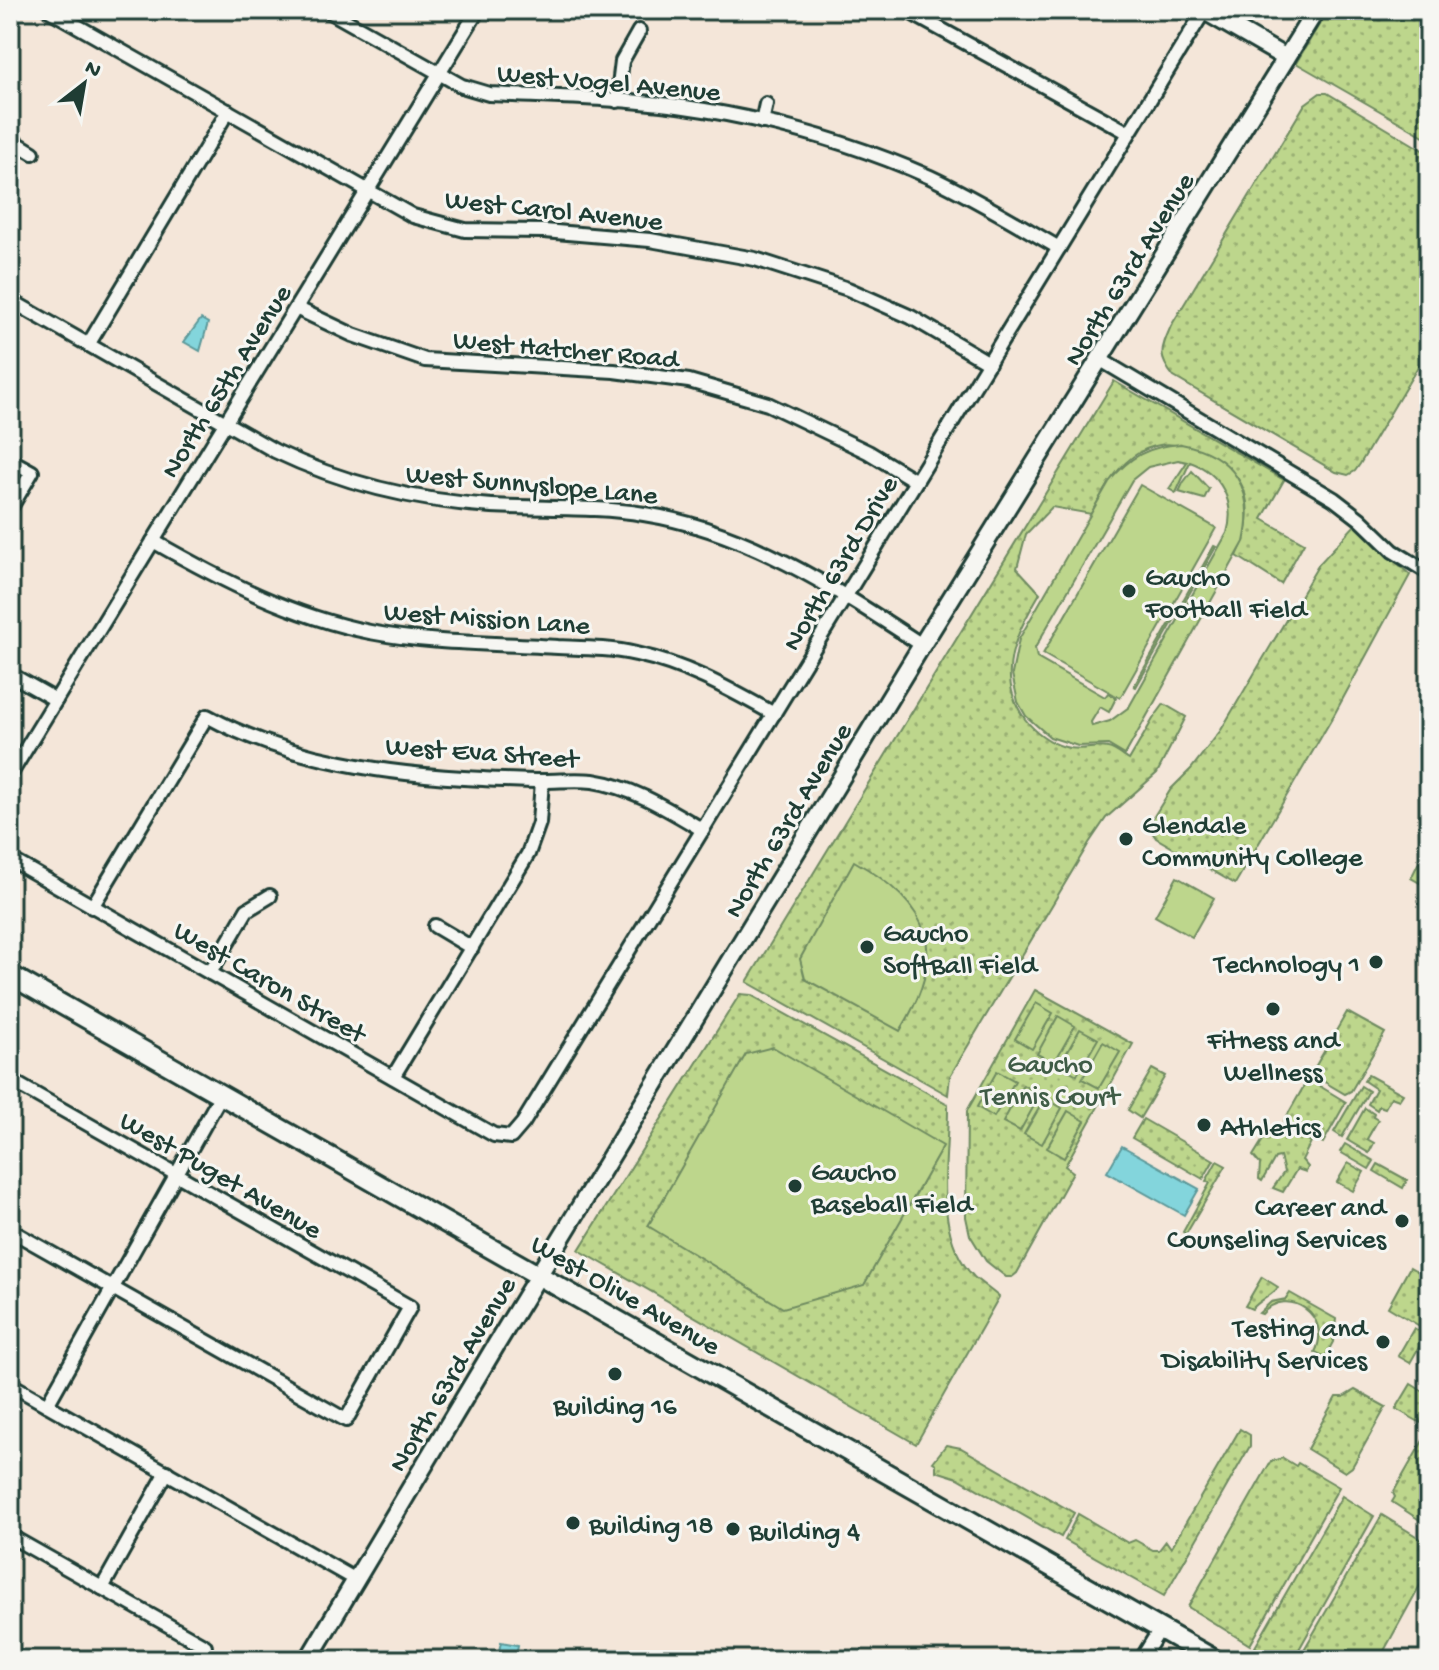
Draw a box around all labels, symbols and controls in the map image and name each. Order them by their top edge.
north arrow [44,44,124,124]
text: N [79,55,105,85]
street label: West Vogel Avenue [496,58,722,111]
street label: North 63rd Avenue [1058,167,1204,373]
street label: West Carol Avenue [443,185,665,240]
street label: North 65th Avenue [155,279,301,485]
street label: West Hatcher Road [451,325,682,378]
street label: West Sunnyslope Lane [404,459,659,514]
street label: North 63rd Drive [777,470,907,658]
place label: Gaucho Football Field [1144,563,1309,628]
marker: Gaucho Football Field [1120,582,1138,600]
street label: West Mission Lane [382,597,592,644]
street label: North 63rd Avenue [719,717,861,925]
street label: West Eva Street [384,731,582,778]
place label: Glendale Community College [1142,811,1363,876]
marker: Glendale Community College [1117,830,1135,848]
street label: West Caron Street [167,916,373,1054]
place label: Gaucho SoftBall Field [883,919,1039,984]
marker: Gaucho SoftBall Field [858,938,876,956]
place label: Technology 1 [1212,950,1360,983]
marker: Technology 1 [1367,953,1385,971]
marker: Fitness and Wellness [1264,1000,1282,1018]
place label: Fitness and Wellness [1206,1026,1342,1091]
park label: Gaucho Tennis Court [978,1050,1122,1115]
street label: West Puget Avenue [113,1106,327,1248]
place label: Athletics [1220,1113,1322,1146]
marker: Athletics [1195,1116,1213,1134]
place label: Gaucho Baseball Field [810,1158,975,1223]
marker: Gaucho Baseball Field [786,1177,804,1195]
place label: Career and Counseling Services [1167,1193,1389,1258]
marker: Career and Counseling Services [1393,1212,1411,1230]
street label: West Olive Avenue [524,1229,726,1365]
street label: North 63rd Avenue [383,1271,525,1479]
place label: Testing and Disability Services [1160,1314,1370,1379]
marker: Testing and Disability Services [1374,1333,1392,1351]
marker: Building 16 [606,1365,624,1383]
place label: Building 16 [552,1392,678,1425]
place label: Building 18 [588,1511,714,1544]
marker: Building 18 [564,1514,582,1532]
place label: Building 4 [748,1517,860,1550]
marker: Building 4 [724,1520,742,1538]

